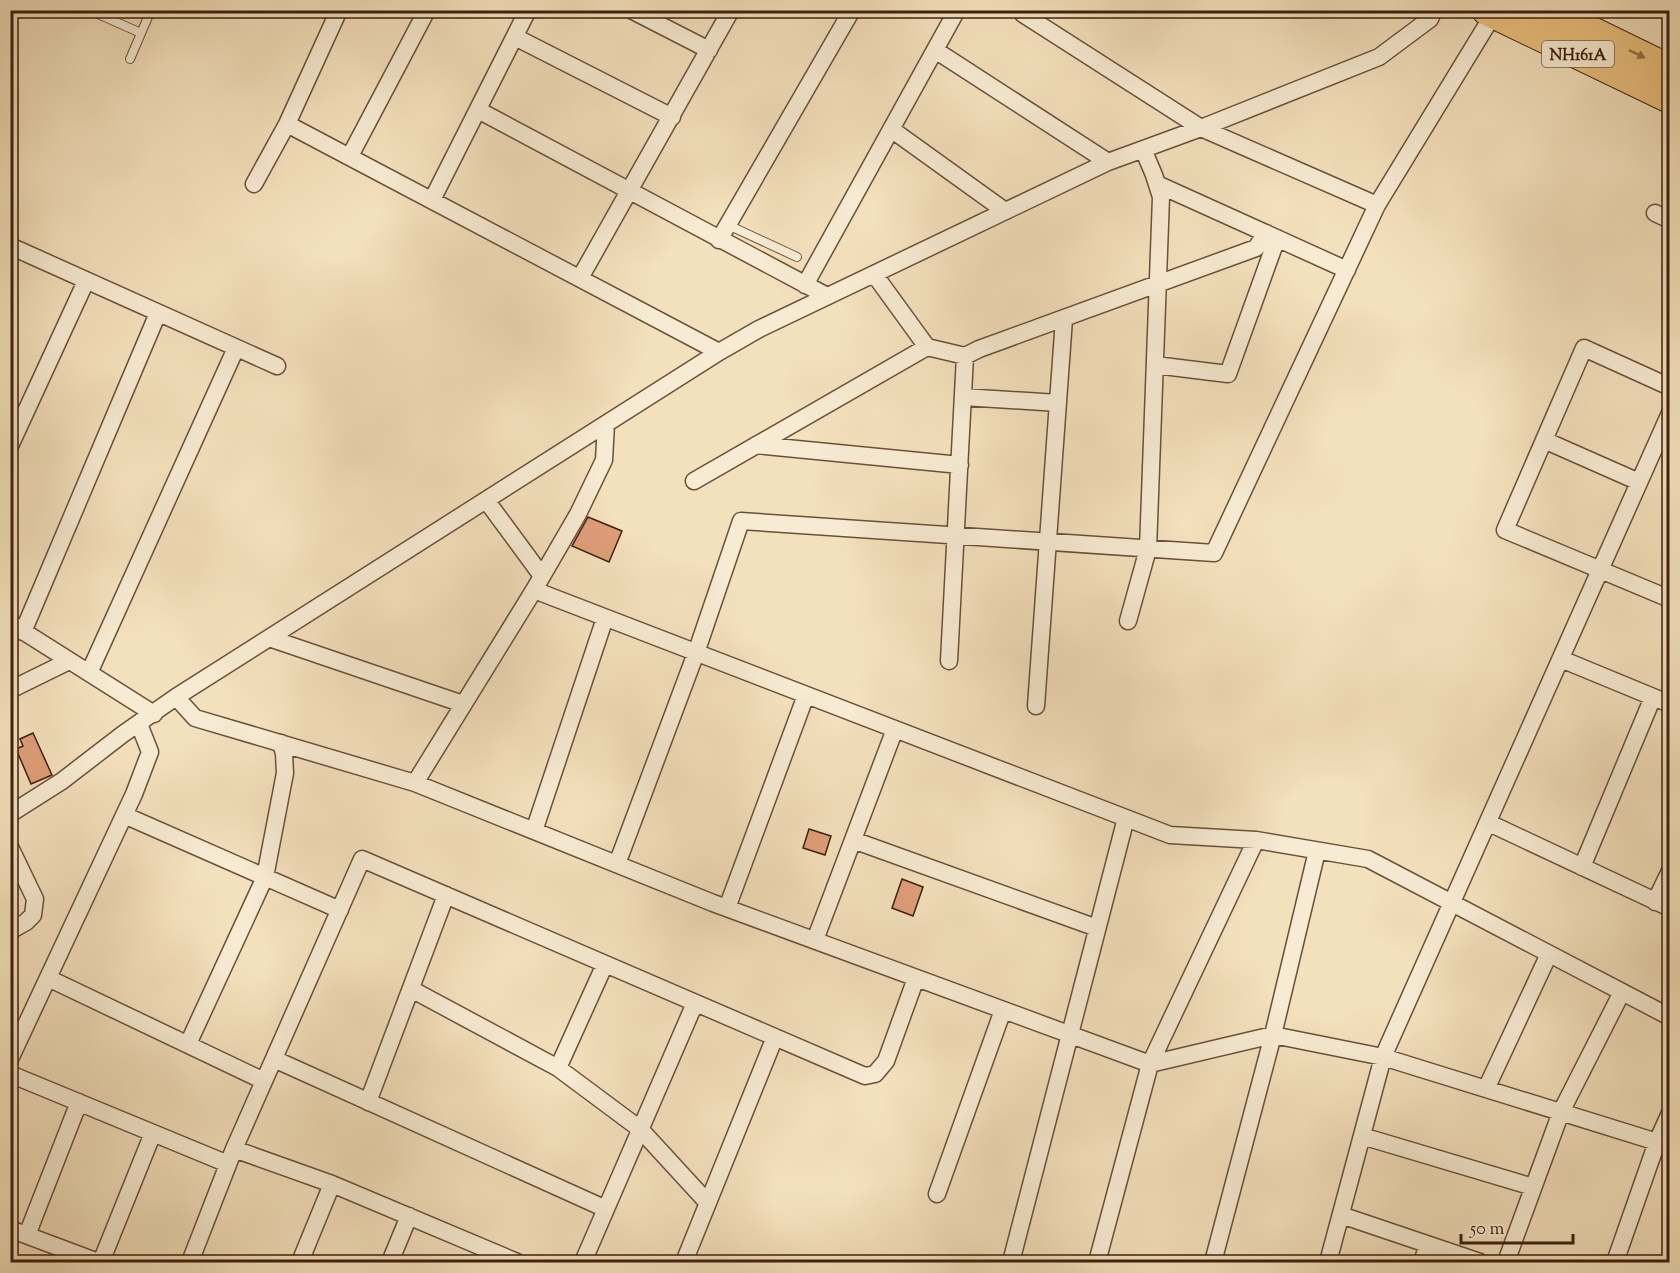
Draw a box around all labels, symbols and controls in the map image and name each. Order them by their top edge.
road number: NH161A [1542,41,1614,67]
one-way arrow [1629,50,1646,59]
scale bar [1461,1207,1574,1245]
text: 50 m [1469,1217,1505,1243]

